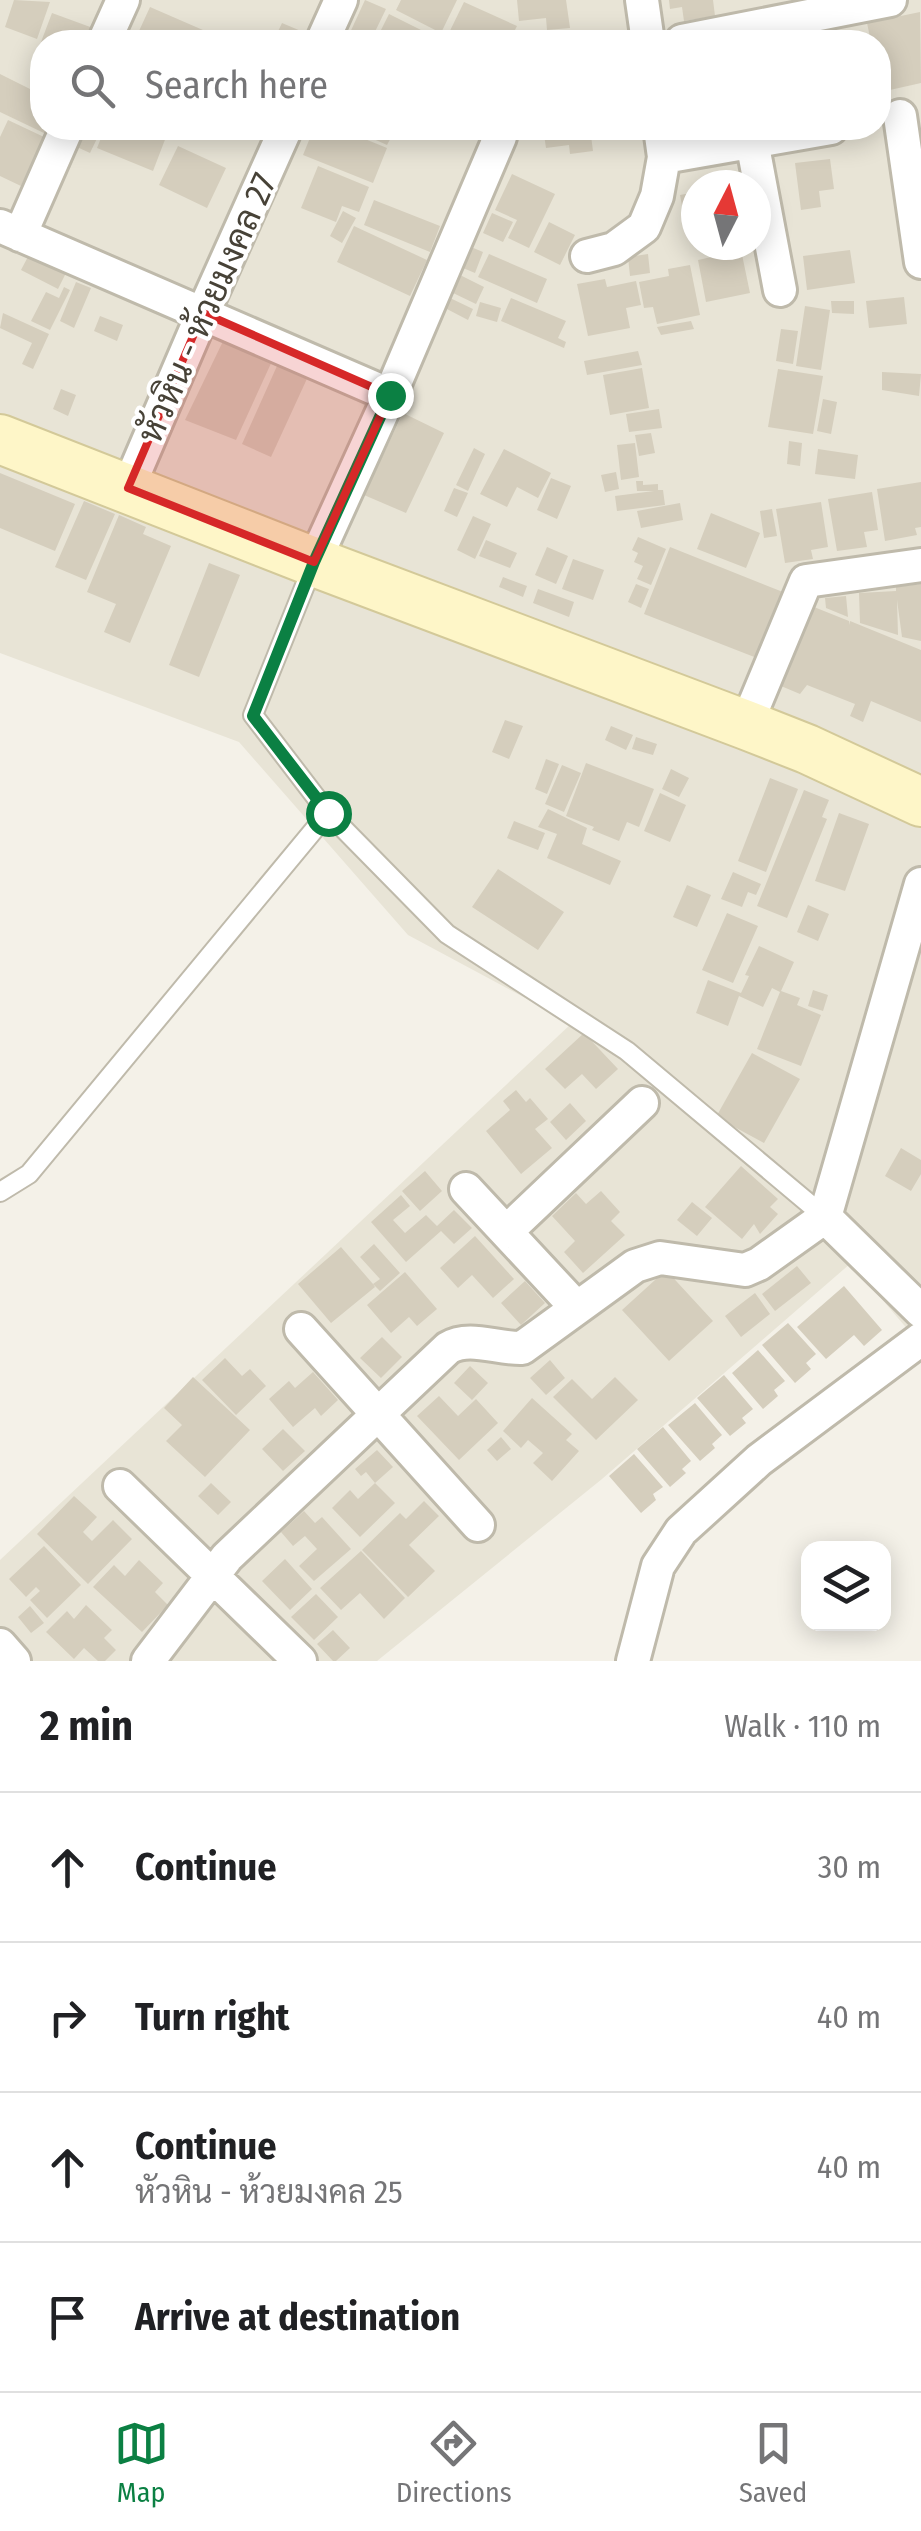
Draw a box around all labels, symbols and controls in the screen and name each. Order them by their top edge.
search box [30,30,891,140]
icon: search [65,58,120,113]
text: Search here [145,62,328,108]
street label: หัวหิน - ห้วยมงคล 27 [127,166,285,449]
north arrow [681,170,771,260]
route end [368,373,414,419]
route start [306,791,352,837]
map controls [801,1541,891,1631]
button: layers [801,1541,891,1631]
text: 2 min [40,1701,133,1751]
text: Walk · 110 m [724,1707,881,1745]
icon: ahead [40,1840,95,1895]
text: Continue [135,1844,276,1890]
text: 30 m [818,1848,881,1886]
icon: right [40,1990,95,2045]
text: Turn right [135,1994,289,2040]
text: 40 m [817,1998,881,2036]
text: Continue [135,2123,276,2169]
icon: ahead [40,2140,95,2195]
text: 40 m [817,2148,881,2186]
text: หัวหิน - ห้วยมงคล 25 [135,2173,403,2211]
icon: arrive [40,2290,95,2345]
text: Arrive at destination [135,2294,460,2340]
tab: Map [114,2416,169,2509]
tab: Directions [396,2416,512,2509]
tab: Saved [739,2416,807,2509]

